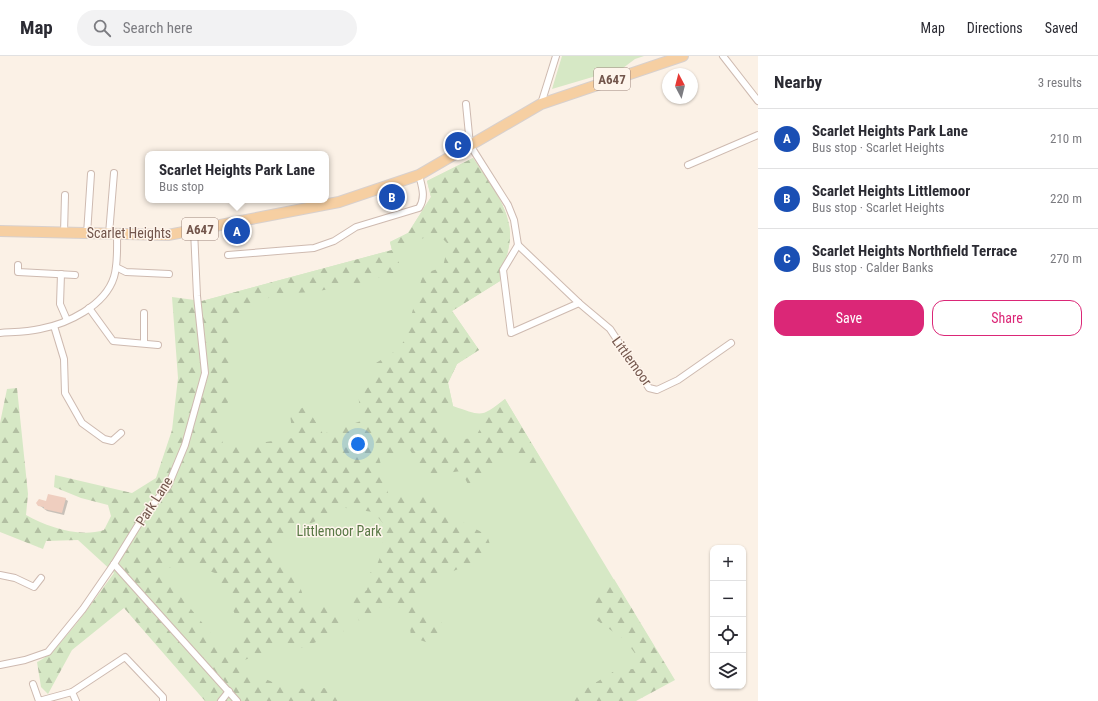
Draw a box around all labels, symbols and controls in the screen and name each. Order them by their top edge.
search box [77,10,357,46]
text: Map [20,16,53,39]
icon: search [91,17,113,39]
text: Search here [123,19,193,37]
text: Map [921,20,945,36]
text: Directions [967,20,1023,36]
text: Saved [1045,20,1078,36]
road number: A647 [594,68,630,90]
north arrow [662,68,698,104]
text: Nearby [774,72,822,92]
text: 3 results [1038,75,1082,90]
text: Scarlet Heights Park Lane [812,122,968,140]
pin: C [445,130,471,160]
text: A [783,131,791,146]
text: 210 m [1050,131,1082,146]
text: Bus stop · Scarlet Heights [812,140,944,155]
popup [145,151,329,203]
text: Scarlet Heights Park Lane [159,161,315,179]
text: Bus stop [159,179,204,194]
pin: B [379,182,405,212]
text: Scarlet Heights Littlemoor [812,182,970,200]
text: B [783,191,791,206]
text: 220 m [1050,191,1082,206]
text: Bus stop · Scarlet Heights [812,200,944,215]
pin: A [224,216,250,246]
road number: A647 [182,218,218,240]
street label: Scarlet Heights [87,225,171,241]
text: Scarlet Heights Northfield Terrace [812,242,1017,260]
text: C [783,251,791,266]
text: 270 m [1050,251,1082,266]
text: Bus stop · Calder Banks [812,260,934,275]
button: Save [774,300,924,336]
button: Share [932,300,1082,336]
street label: Littlemoor [609,333,655,389]
your location [348,434,368,454]
street label: Park Lane [132,473,176,528]
park label: Littlemoor Park [297,523,382,539]
map controls [710,545,746,689]
button: + [710,545,746,581]
button: − [710,581,746,617]
button: locate [710,617,746,653]
button: layers [710,653,746,689]

